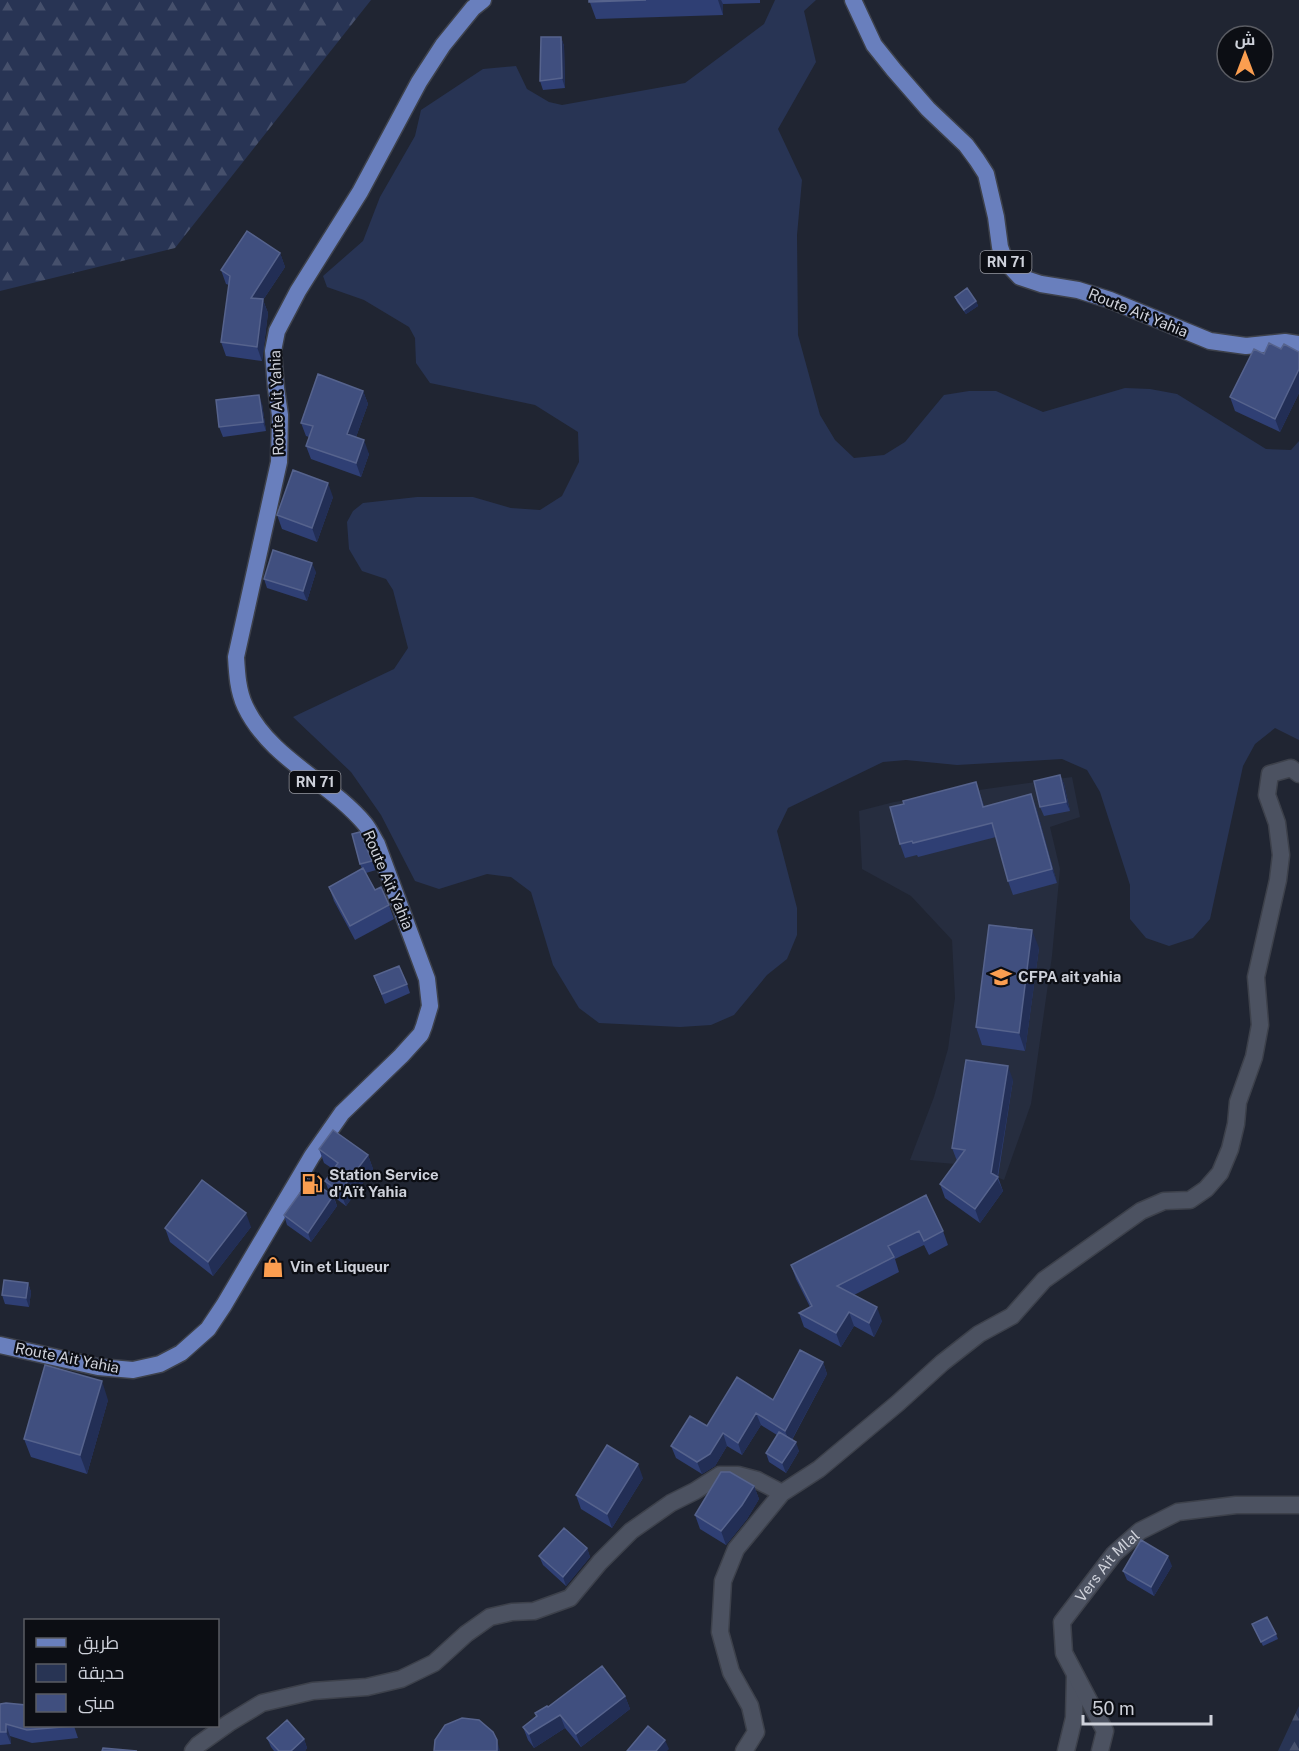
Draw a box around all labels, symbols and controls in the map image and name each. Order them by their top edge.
north arrow [1215,24,1275,84]
text: ش [1235,30,1255,49]
road number: RN 71 [980,251,1032,273]
street label: Route Ait Yahia [1086,285,1190,340]
street label: Route Ait Yahia [266,350,287,456]
road number: RN 71 [290,771,340,793]
street label: Route Ait Yahia [360,828,417,932]
school or university icon: CFPA ait yahia [989,965,1013,989]
place label: CFPA ait yahia [1018,968,1121,985]
place label: Station Service d'Aït Yahia [329,1166,439,1200]
fuel station icon: Station Service d'Aït Yahia [300,1172,324,1196]
shop icon: Vin et Liqueur [261,1255,285,1279]
place label: Vin et Liqueur [290,1258,389,1275]
street label: Route Ait Yahia [14,1339,121,1376]
street label: Vers Ait Mlal [1072,1527,1143,1605]
legend [24,1619,219,1727]
text: طريق [78,1632,119,1655]
text: حديقة [78,1662,124,1683]
scale bar [1083,1688,1210,1726]
text: مبنى [78,1692,115,1714]
text: 50 m [1092,1698,1135,1719]

